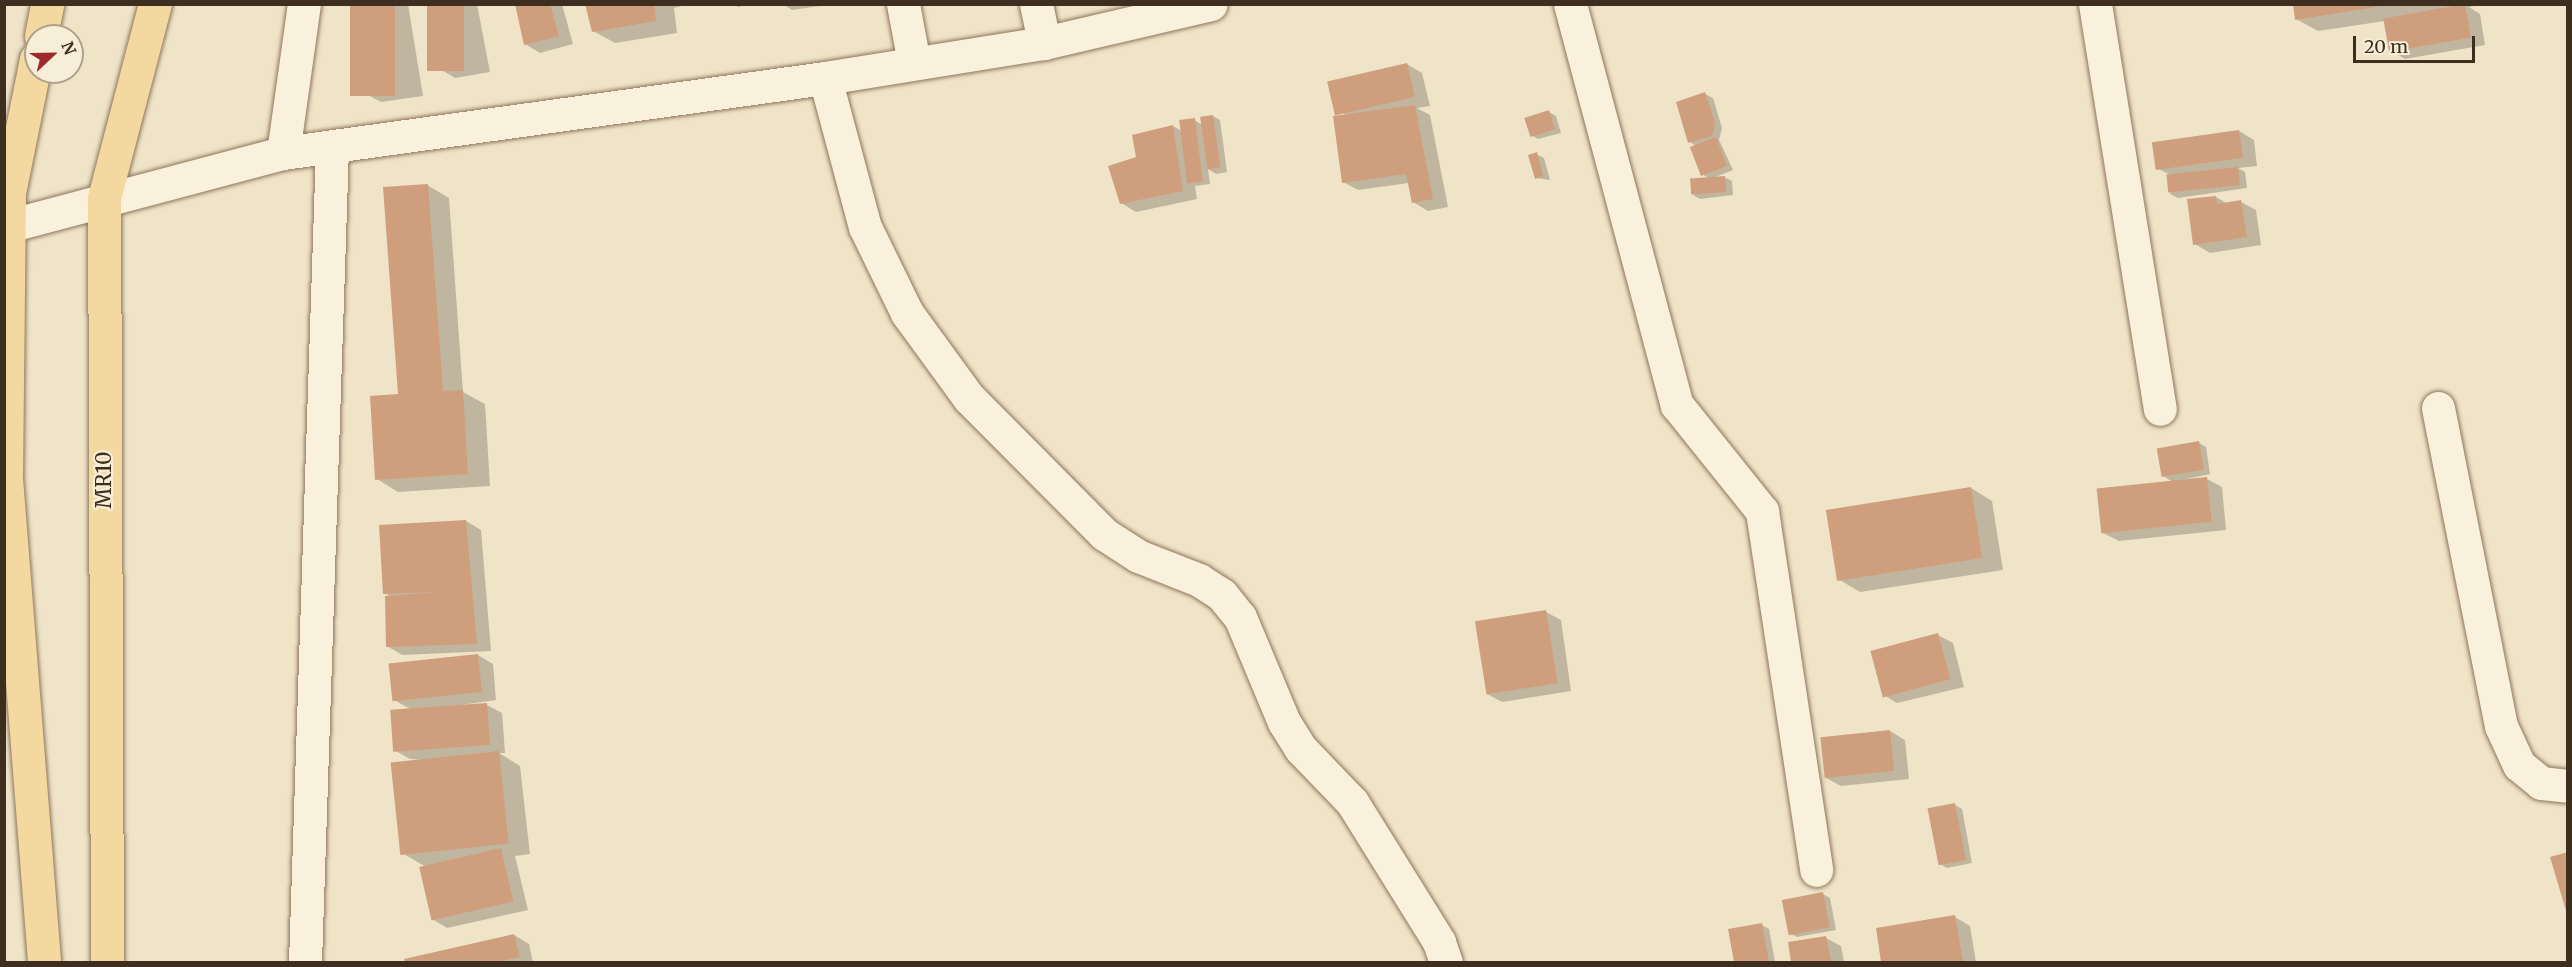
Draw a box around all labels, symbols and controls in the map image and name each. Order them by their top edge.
north arrow [24,24,84,84]
scale bar [2356,24,2478,62]
text: 20 m [2364,35,2408,58]
text: N [57,38,80,58]
street label: MR10 [91,451,117,509]

